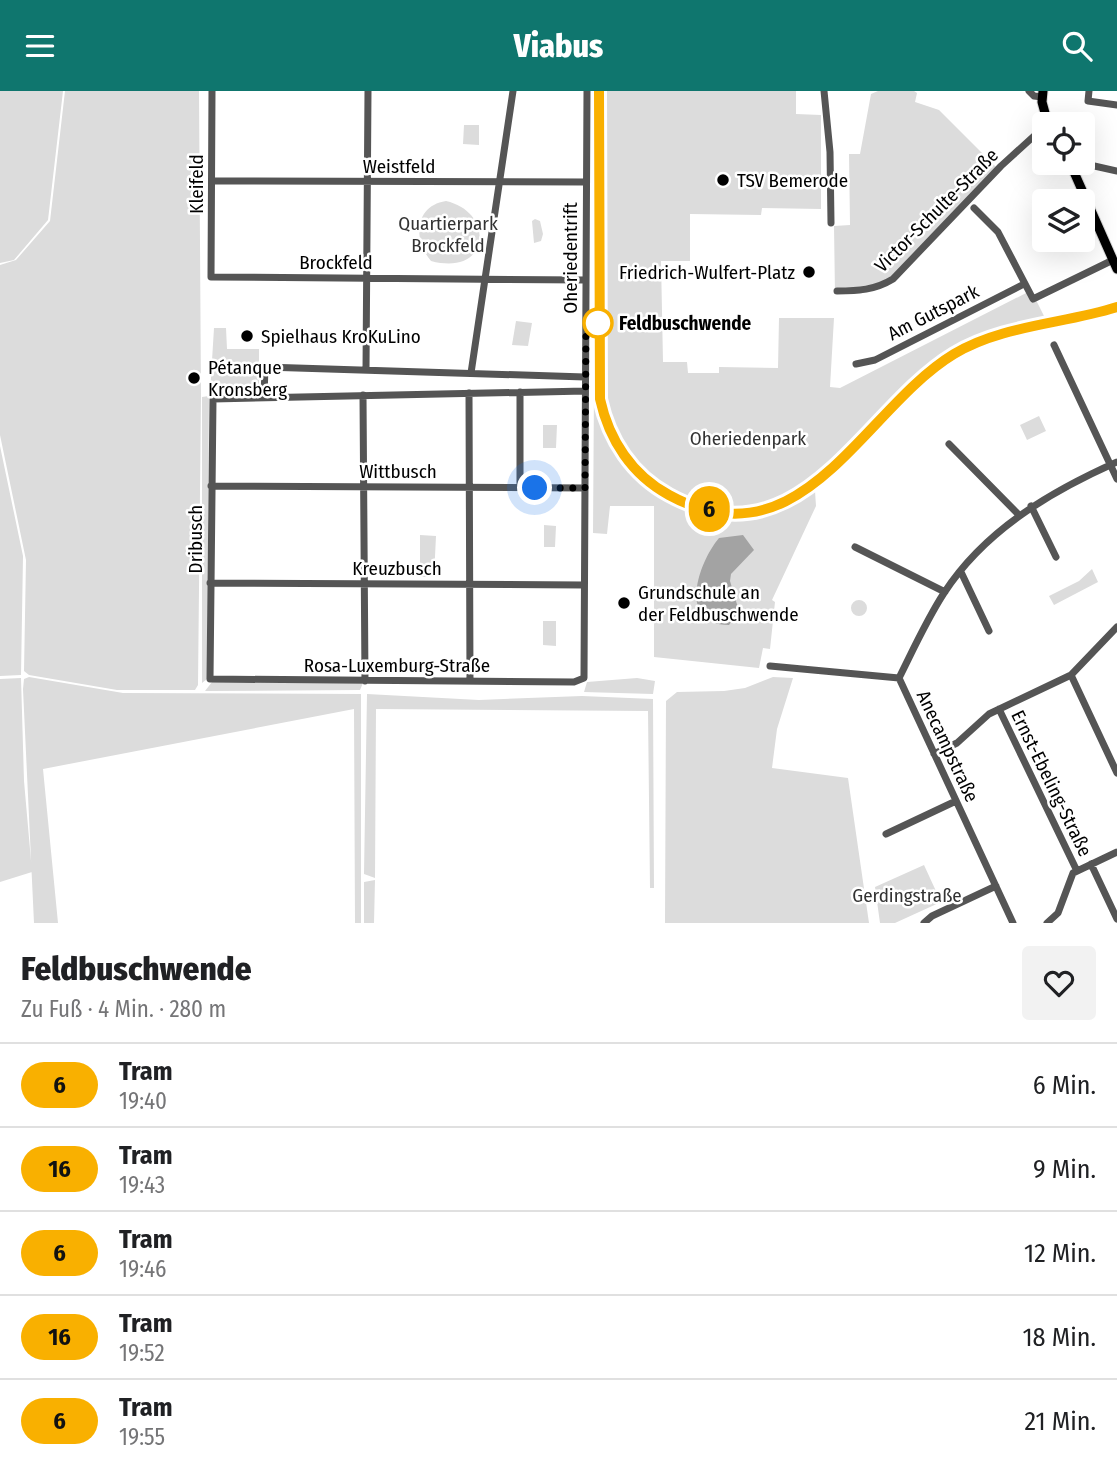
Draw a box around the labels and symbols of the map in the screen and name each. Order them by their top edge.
street label: Victor-Schulte-Straße [870,144,1003,277]
street label: Kleifeld [185,154,208,214]
street label: Weistfeld [363,155,435,178]
place label: TSV Bemerode [737,169,848,192]
marker: TSV Bemerode [715,172,731,188]
street label: Oheriedentrift [559,202,582,314]
park label: Quartierpark Brockfeld [398,212,498,257]
street label: Brockfeld [299,251,373,274]
place label: Friedrich-Wulfert-Platz [619,261,795,284]
marker: Friedrich-Wulfert-Platz [801,264,817,280]
street label: Am Gutspark [884,280,983,345]
marker: Feldbuschwende [583,308,613,338]
place label: Feldbuschwende [619,312,752,335]
place label: Spielhaus KroKuLino [261,325,421,348]
marker: Spielhaus KroKuLino [239,328,255,344]
place label: Pétanque Kronsberg [208,356,287,401]
marker: Pétanque Kronsberg [186,370,202,386]
park label: Oheriedenpark [690,427,806,450]
street label: Wittbusch [359,460,437,483]
your location [517,470,552,505]
line badge: 6 [686,486,732,532]
street label: Dribusch [184,505,207,573]
street label: Kreuzbusch [352,557,442,580]
place label: Grundschule an der Feldbuschwende [638,581,799,626]
marker: Grundschule an der Feldbuschwende [616,595,632,611]
street label: Rosa-Luxemburg-Straße [304,654,490,677]
street label: Anecampstraße [912,687,983,806]
street label: Ernst-Ebeling-Straße [1006,706,1097,860]
park label: Gerdingstraße [852,884,962,907]

